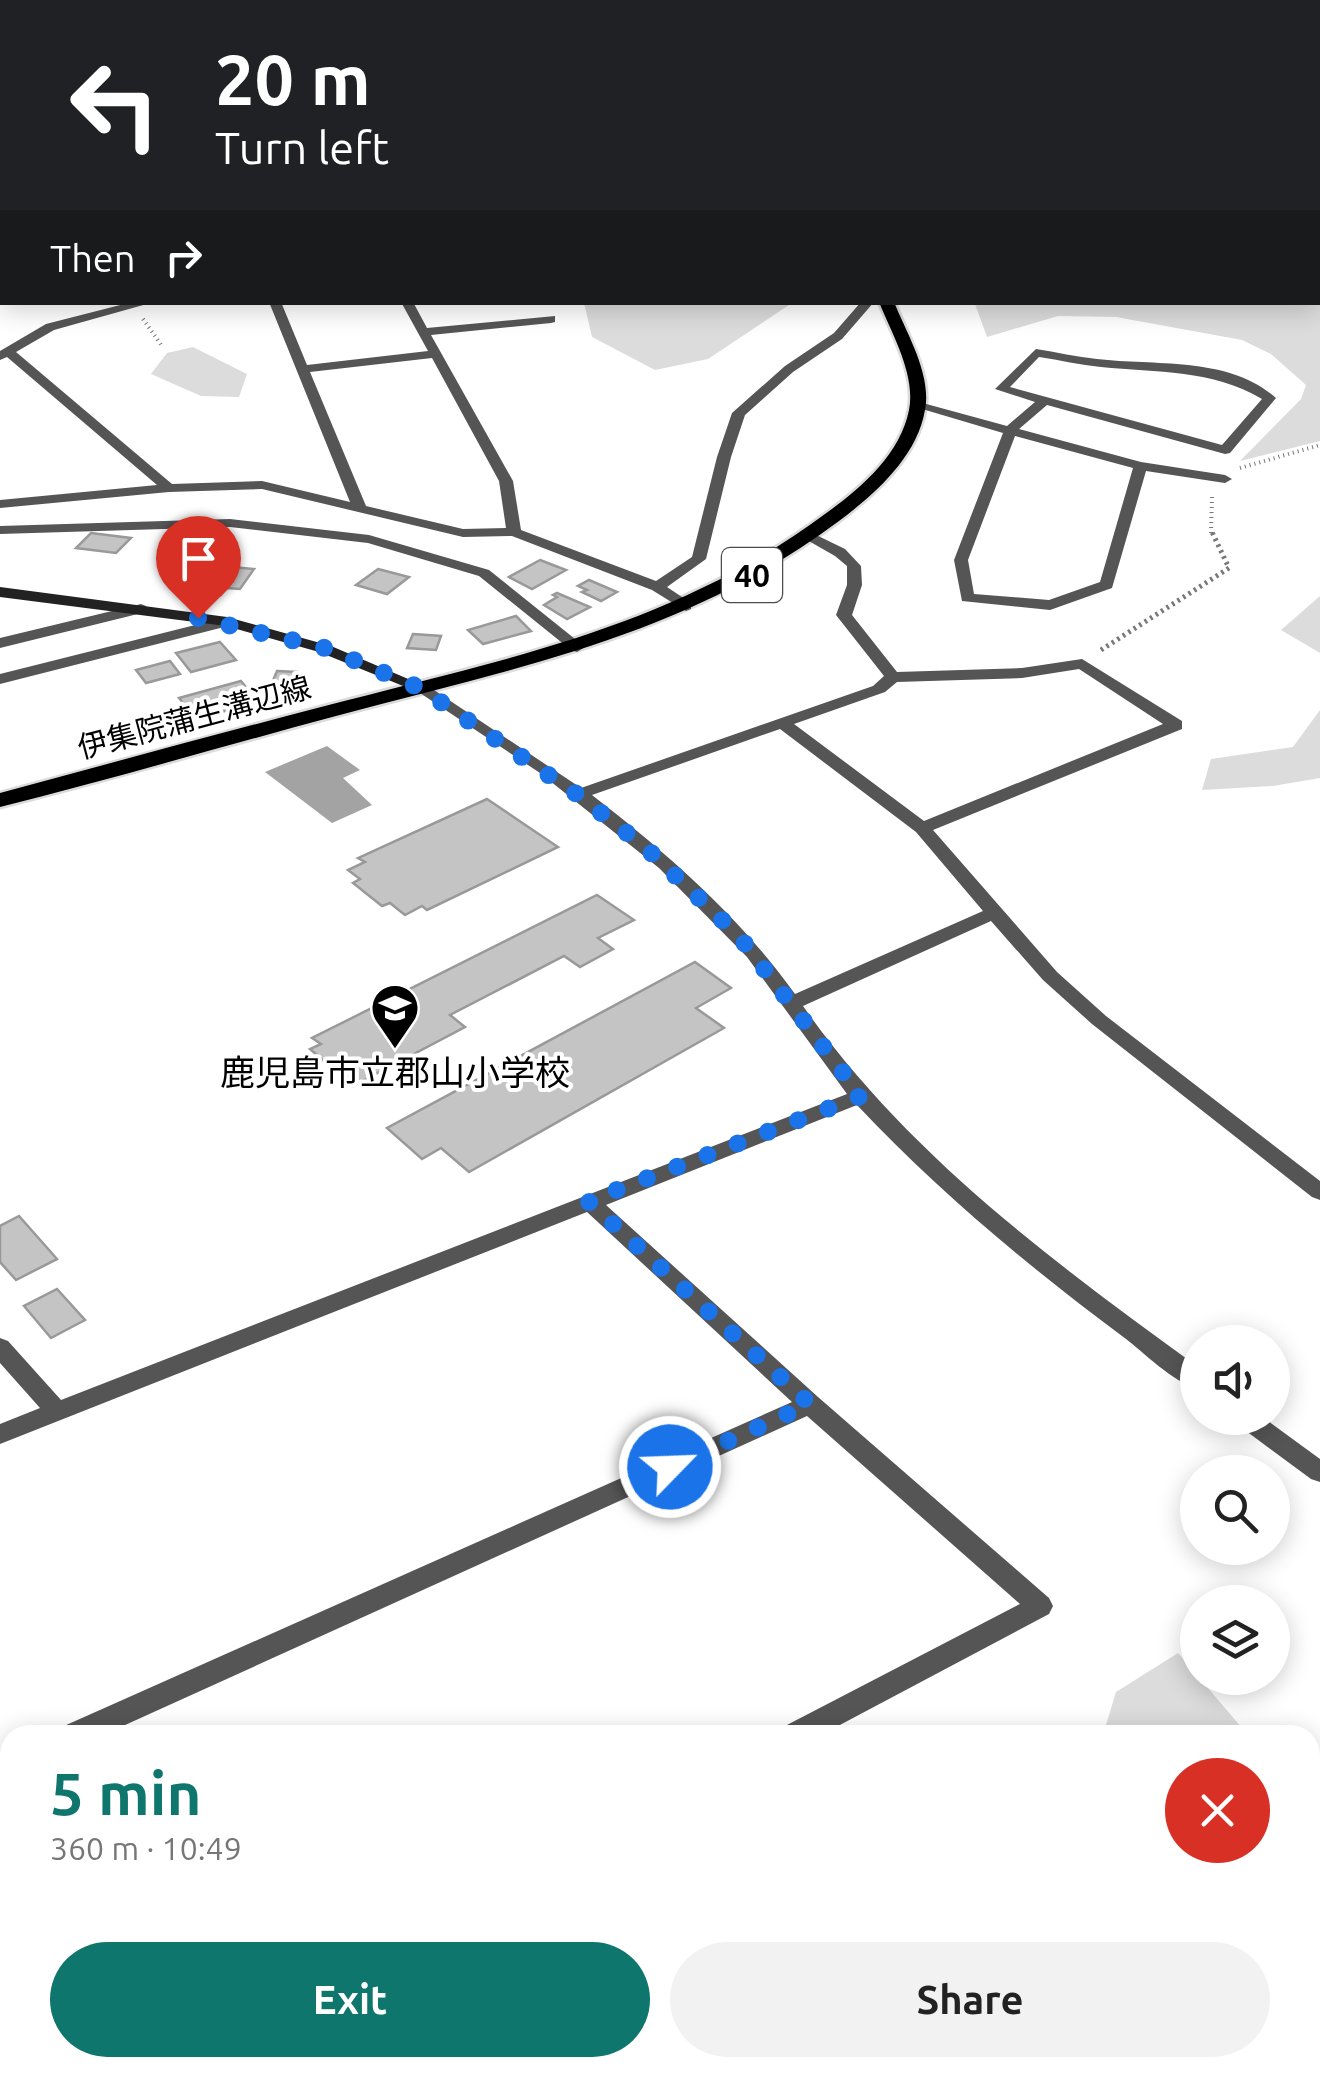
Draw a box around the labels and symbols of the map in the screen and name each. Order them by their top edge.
pin [156,516,241,619]
road number: 40 [722,548,782,602]
street label: 伊集院蒲生溝辺線 [74,670,314,764]
school or university icon: 鹿児島市立郡山小学校 [369,982,421,1050]
place label: 鹿児島市立郡山小学校 [220,1052,570,1092]
position arrow [618,1415,722,1519]

